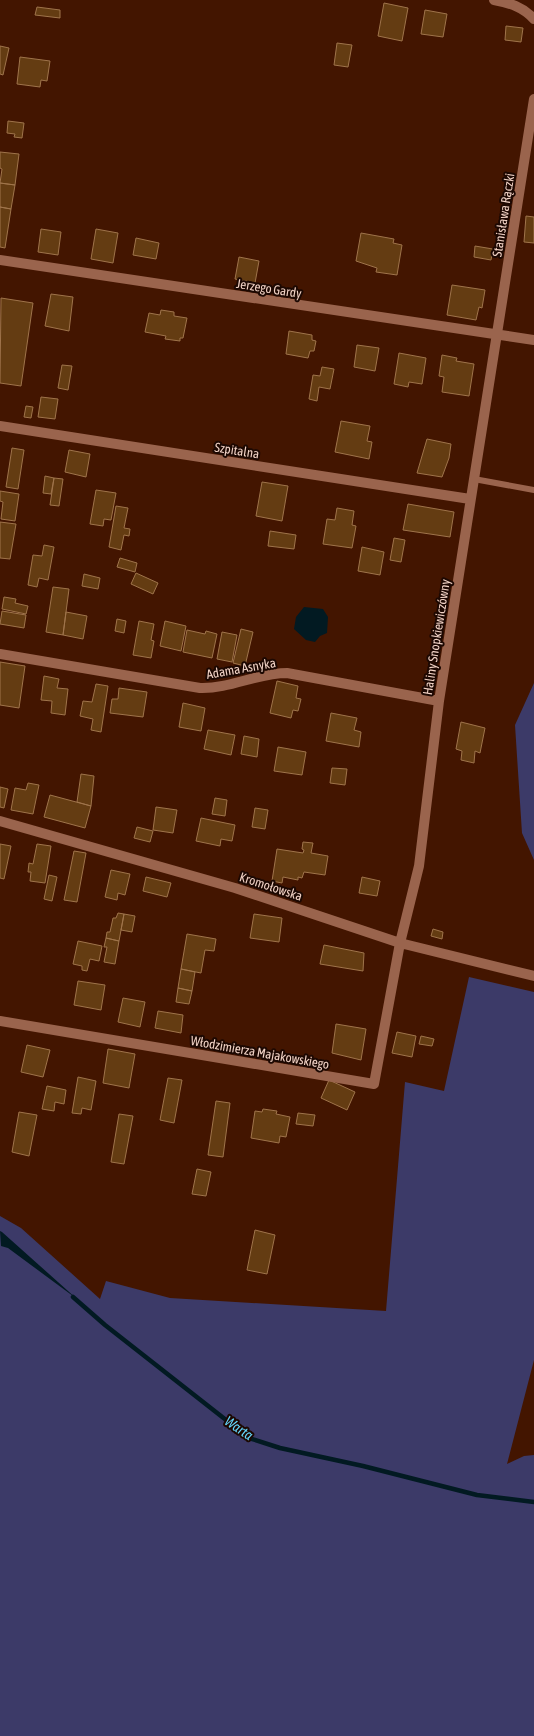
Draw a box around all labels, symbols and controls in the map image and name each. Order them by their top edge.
street label: Stanisława Rączki [489,172,518,258]
street label: Jerzego Gardy [235,276,303,301]
street label: Szpitalna [214,440,260,461]
street label: Haliny Snopkiewiczówny [420,577,453,696]
street label: Adama Asnyka [205,655,277,682]
street label: Kromołowska [238,869,304,904]
street label: Włodzimierza Majakowskiego [189,1033,330,1072]
water label: Warta [222,1413,257,1443]

